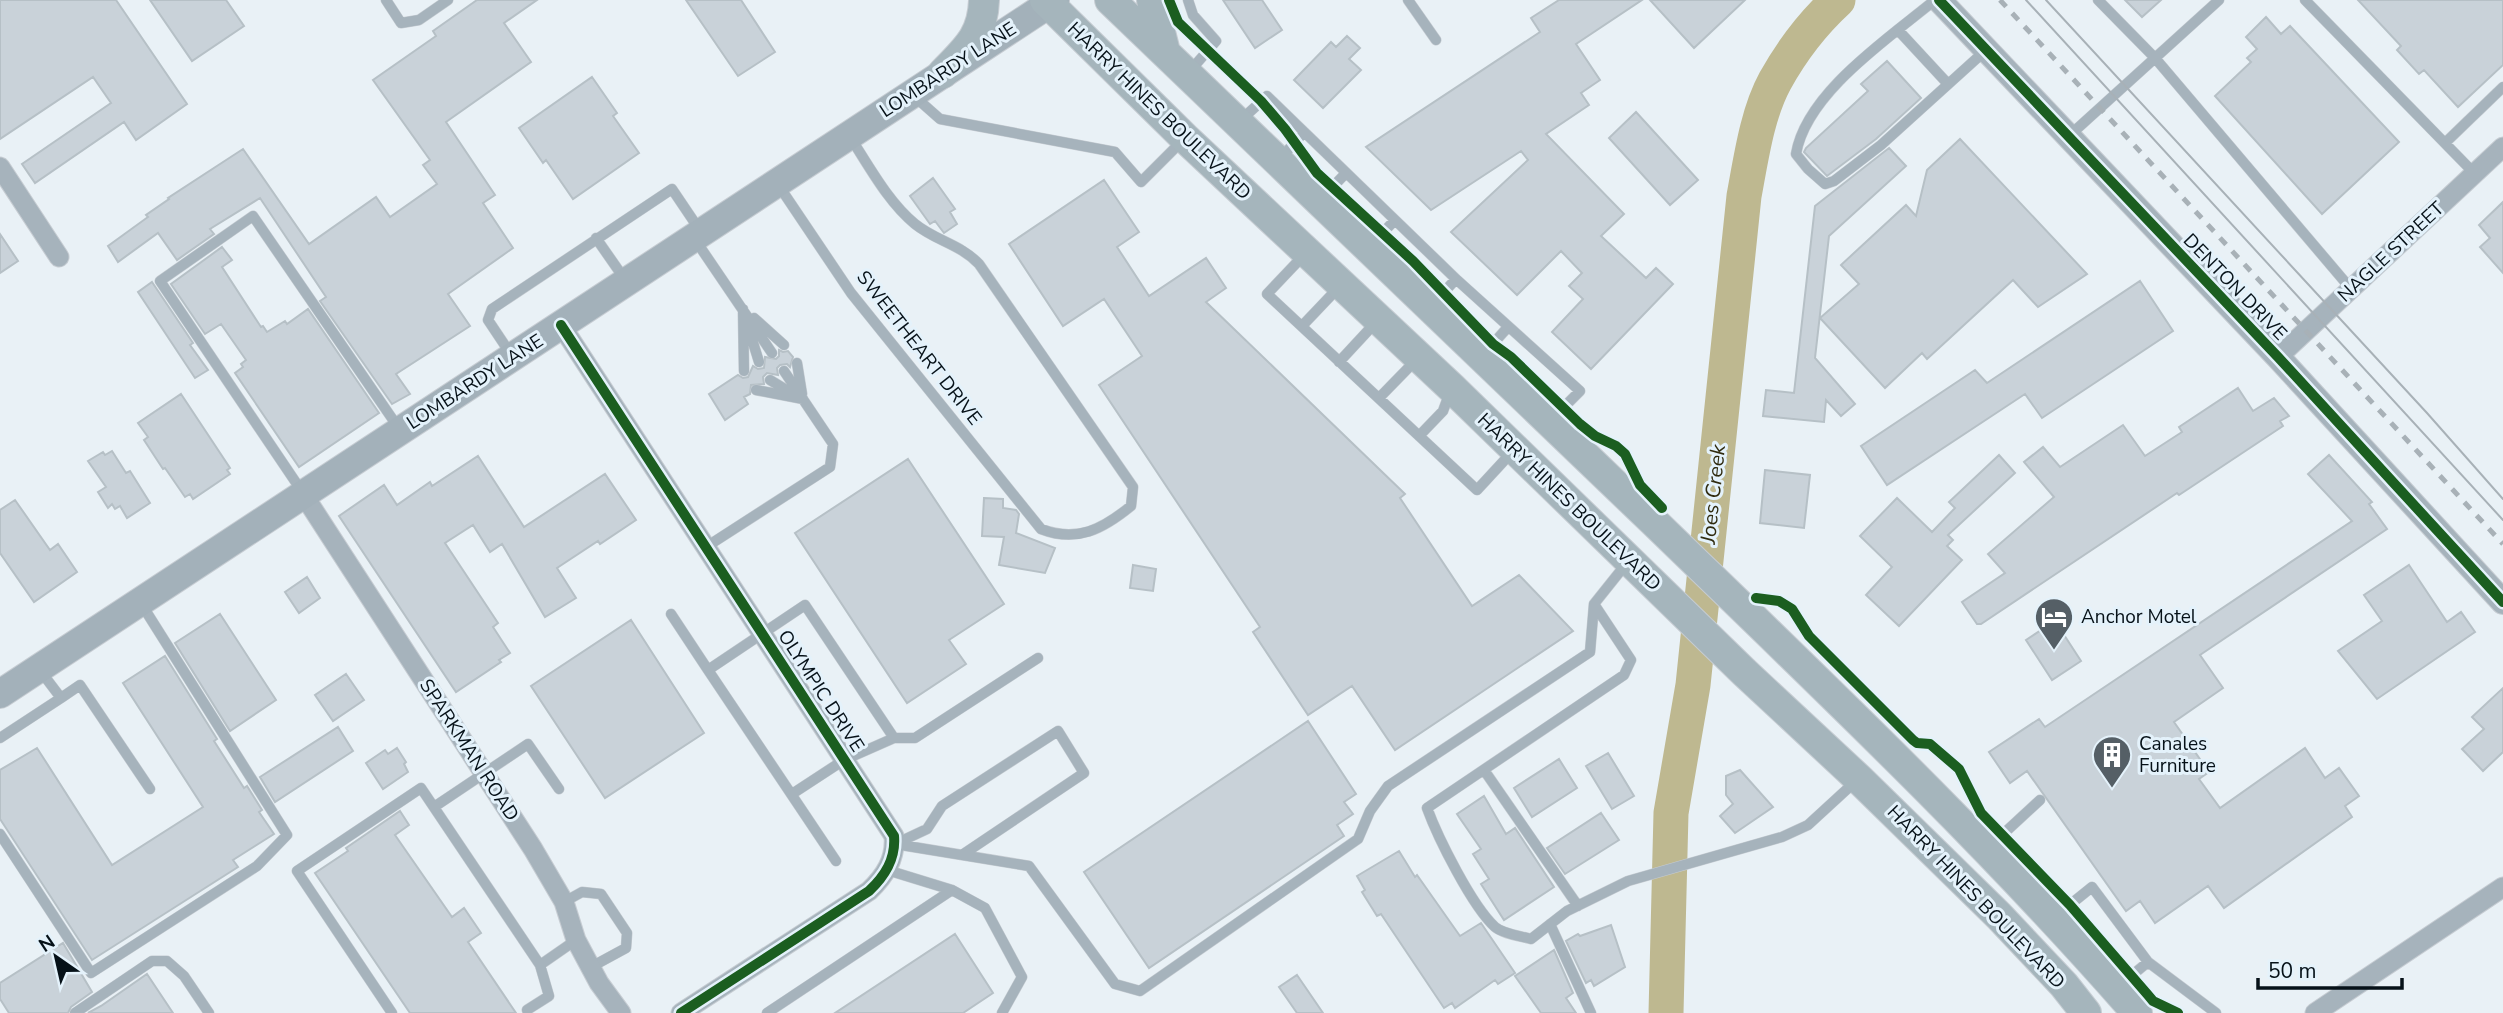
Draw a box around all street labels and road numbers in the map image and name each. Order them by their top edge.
street label: LOMBARDY LANE [875,16,1021,124]
street label: HARRY HINES BOULEVARD [1062,16,1256,206]
street label: NAGLE STREET [2332,196,2450,308]
street label: DENTON DRIVE [2177,228,2293,346]
street label: SWEETHEART DRIVE [850,265,988,431]
street label: LOMBARDY LANE [402,328,548,436]
street label: HARRY HINES BOULEVARD [1472,407,1666,597]
street label: OLYMPIC DRIVE [772,625,870,757]
street label: SPARKMAN ROAD [413,674,525,826]
street label: HARRY HINES BOULEVARD [1881,800,2071,994]

